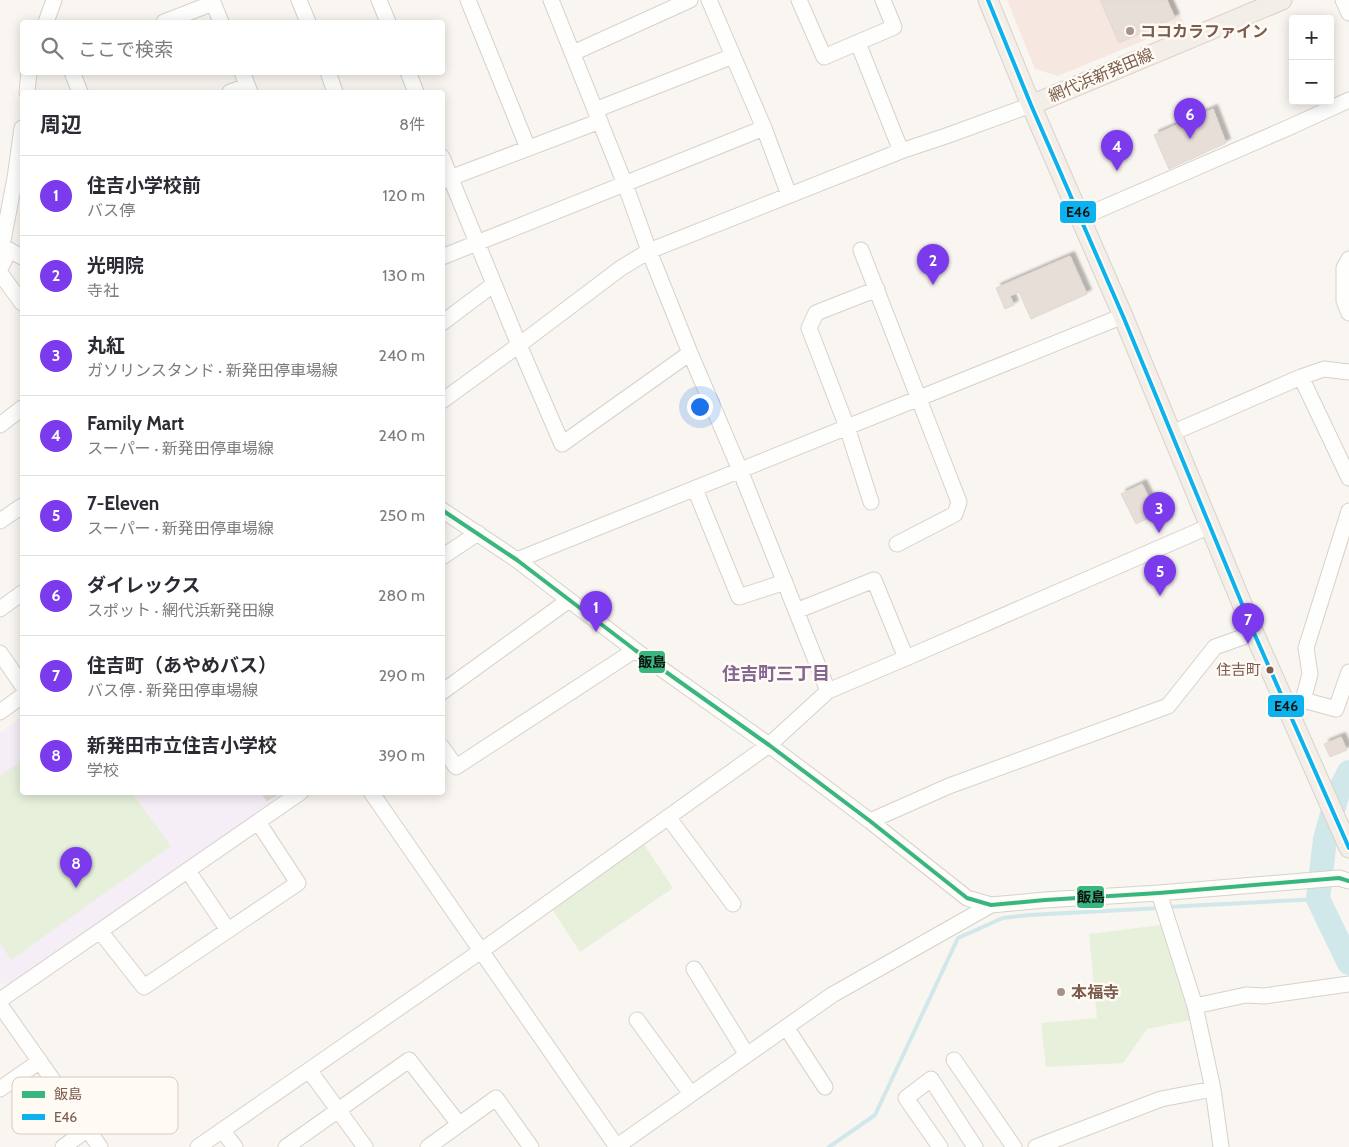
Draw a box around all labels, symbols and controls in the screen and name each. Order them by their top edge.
map controls [1289,15,1334,105]
button: + [1289,15,1334,60]
search box [20,20,445,75]
place label: ココカラファイン [1140,22,1268,41]
marker: ココカラファイン [1124,25,1136,37]
icon: search [38,34,66,62]
text: ここで検索 [78,38,173,61]
street label: 網代浜新発田線 [1046,44,1156,106]
button: − [1289,60,1334,105]
pin: 6 [1174,98,1206,139]
text: 周辺 [40,112,82,137]
text: 8件 [399,115,425,134]
pin: 4 [1101,130,1133,171]
text: 住吉小学校前 [87,174,201,197]
text: 1 [53,186,59,205]
text: 120 m [383,186,425,205]
line badge: E46 [1059,200,1097,224]
text: バス停 [87,201,135,220]
text: E46 [1066,203,1090,221]
pin: 2 [917,244,949,285]
text: 光明院 [87,254,144,277]
text: 2 [52,266,60,285]
text: 130 m [382,266,425,285]
text: 寺社 [87,281,119,300]
text: 丸紅 [87,334,125,357]
text: 3 [52,346,60,365]
text: 240 m [379,346,425,365]
text: ガソリンスタンド · 新発田停車場線 [87,361,338,380]
your location [687,394,713,420]
text: Family Mart [87,412,184,435]
text: 4 [51,426,61,445]
text: 240 m [379,426,425,445]
text: スーパー · 新発田停車場線 [87,439,274,458]
text: 7-Eleven [87,492,159,515]
pin: 3 [1143,492,1175,533]
text: 5 [52,506,60,525]
text: 250 m [379,506,425,525]
text: スーパー · 新発田停車場線 [87,519,274,538]
pin: 5 [1144,555,1176,596]
text: ダイレックス [87,574,200,597]
text: 6 [52,586,61,605]
text: 280 m [378,586,425,605]
pin: 1 [580,591,612,632]
text: スポット · 網代浜新発田線 [87,601,274,620]
pin: 7 [1232,603,1264,644]
line badge: 飯島 [638,650,666,674]
text: 飯島 [638,653,666,671]
text: 住吉町（あやめバス） [87,654,277,677]
place label: 住吉町 [1216,661,1261,679]
district label: 住吉町三丁目 [722,663,830,685]
marker: 住吉町 [1265,665,1275,675]
text: 7 [52,666,60,685]
text: 290 m [379,666,425,685]
text: バス停 · 新発田停車場線 [87,681,258,700]
line badge: E46 [1267,694,1305,718]
text: E46 [1274,697,1298,715]
text: 新発田市立住吉小学校 [87,734,277,757]
text: 8 [51,746,61,765]
text: 390 m [378,746,425,765]
text: 学校 [87,761,119,780]
pin: 8 [60,847,92,888]
line badge: 飯島 [1076,885,1105,909]
text: 飯島 [1077,888,1105,906]
place label: 本福寺 [1071,983,1119,1002]
marker: 本福寺 [1055,986,1067,998]
legend [12,1077,178,1134]
text: 飯島 [54,1085,82,1103]
text: E46 [54,1108,77,1126]

